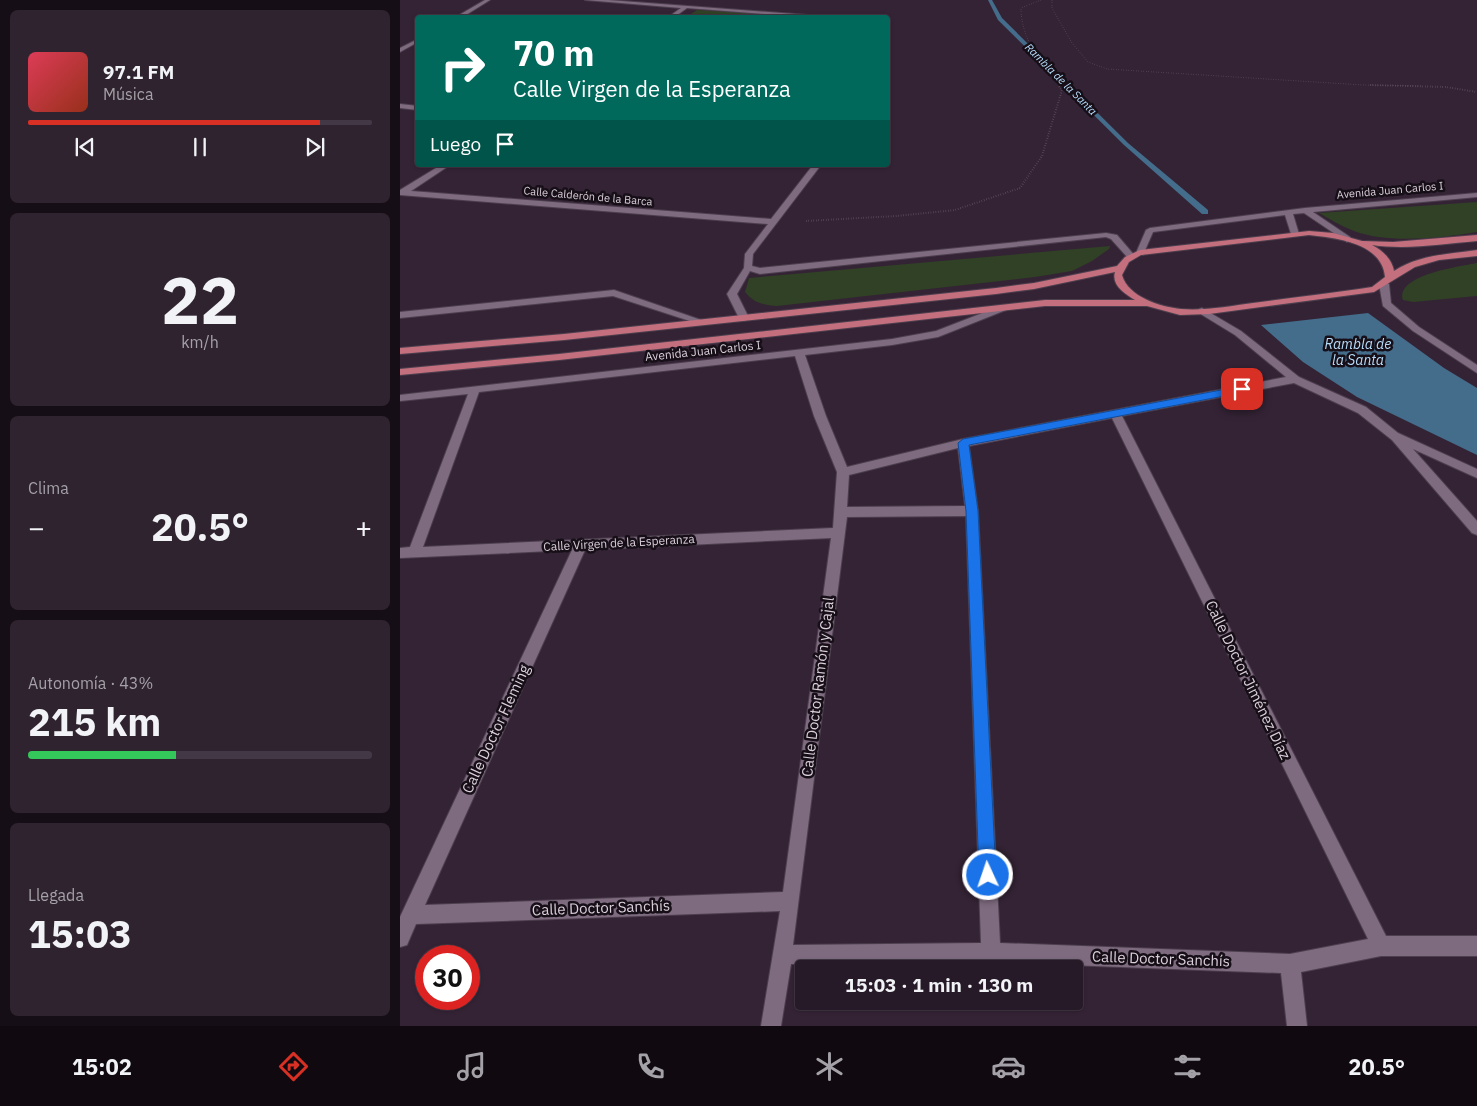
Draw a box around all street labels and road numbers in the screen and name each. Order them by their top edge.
street label: Avenida Juan Carlos I [1336,178,1444,202]
street label: Calle Calderón de la Barca [523,183,653,209]
street label: Avenida Juan Carlos I [644,337,762,364]
street label: Calle Virgen de la Esperanza [543,531,696,554]
street label: Calle Doctor Ramón y Cajal [797,596,838,778]
street label: Calle Doctor Jiménez Díaz [1202,597,1295,762]
street label: Calle Doctor Fleming [457,661,534,796]
street label: Calle Doctor Sanchís [532,896,670,919]
street label: Calle Doctor Sanchís [1092,947,1230,970]

